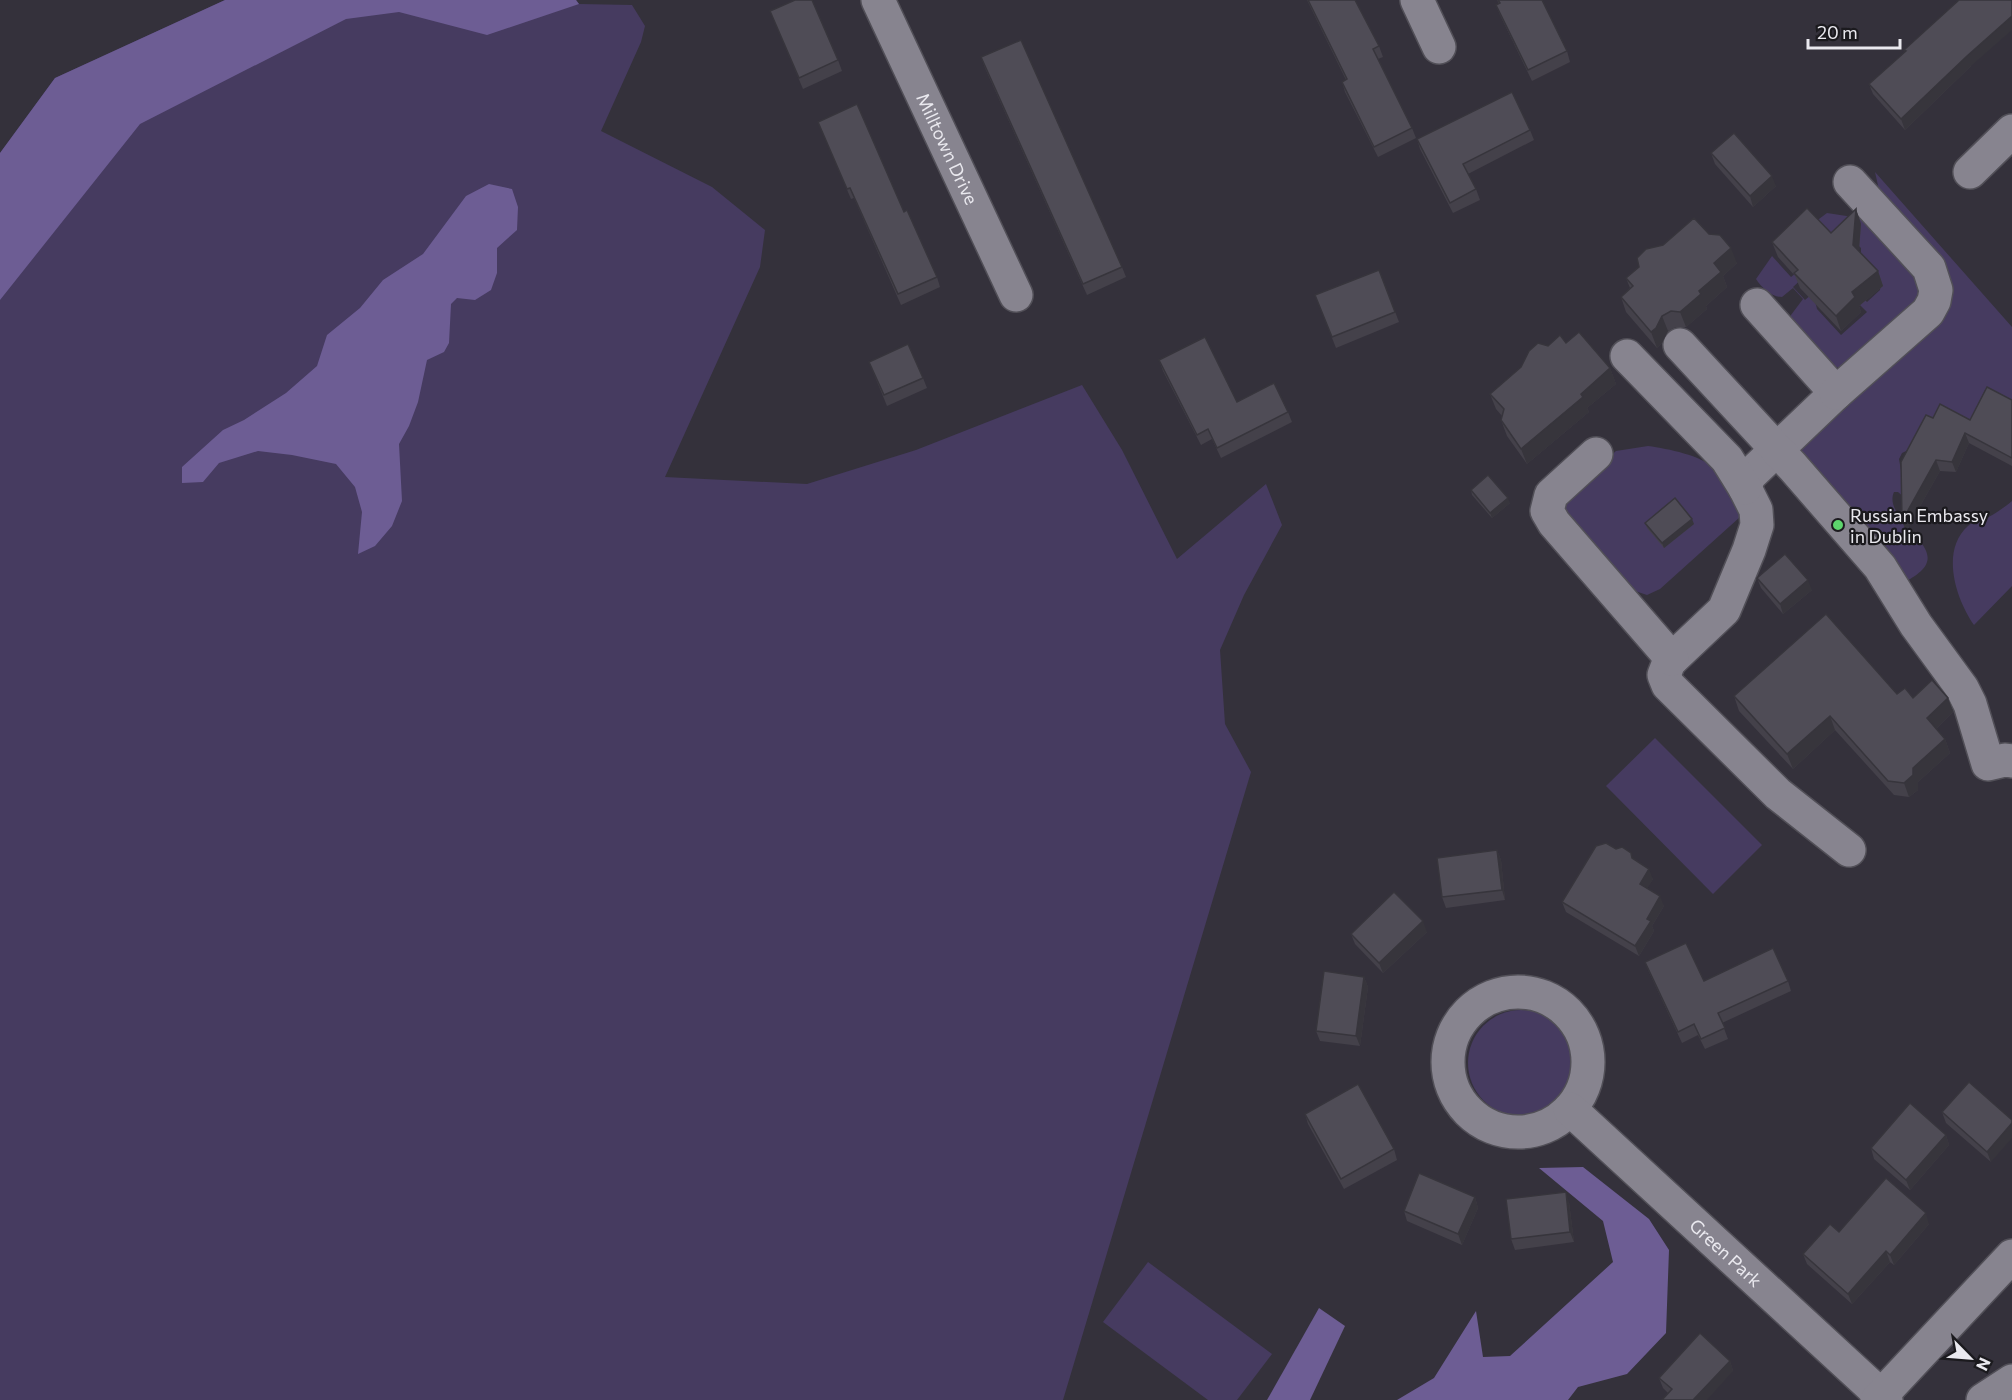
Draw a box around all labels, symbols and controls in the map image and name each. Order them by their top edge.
scale bar [1808,12,1900,50]
text: 20 m [1817,21,1858,43]
street label: Milltown Drive [912,89,983,208]
place label: Russian Embassy in Dublin [1850,504,1988,547]
marker: Russian Embassy in Dublin [1831,518,1845,532]
street label: Green Park [1685,1214,1767,1292]
north arrow [1940,1328,2000,1388]
text: N [1973,1355,1995,1374]

